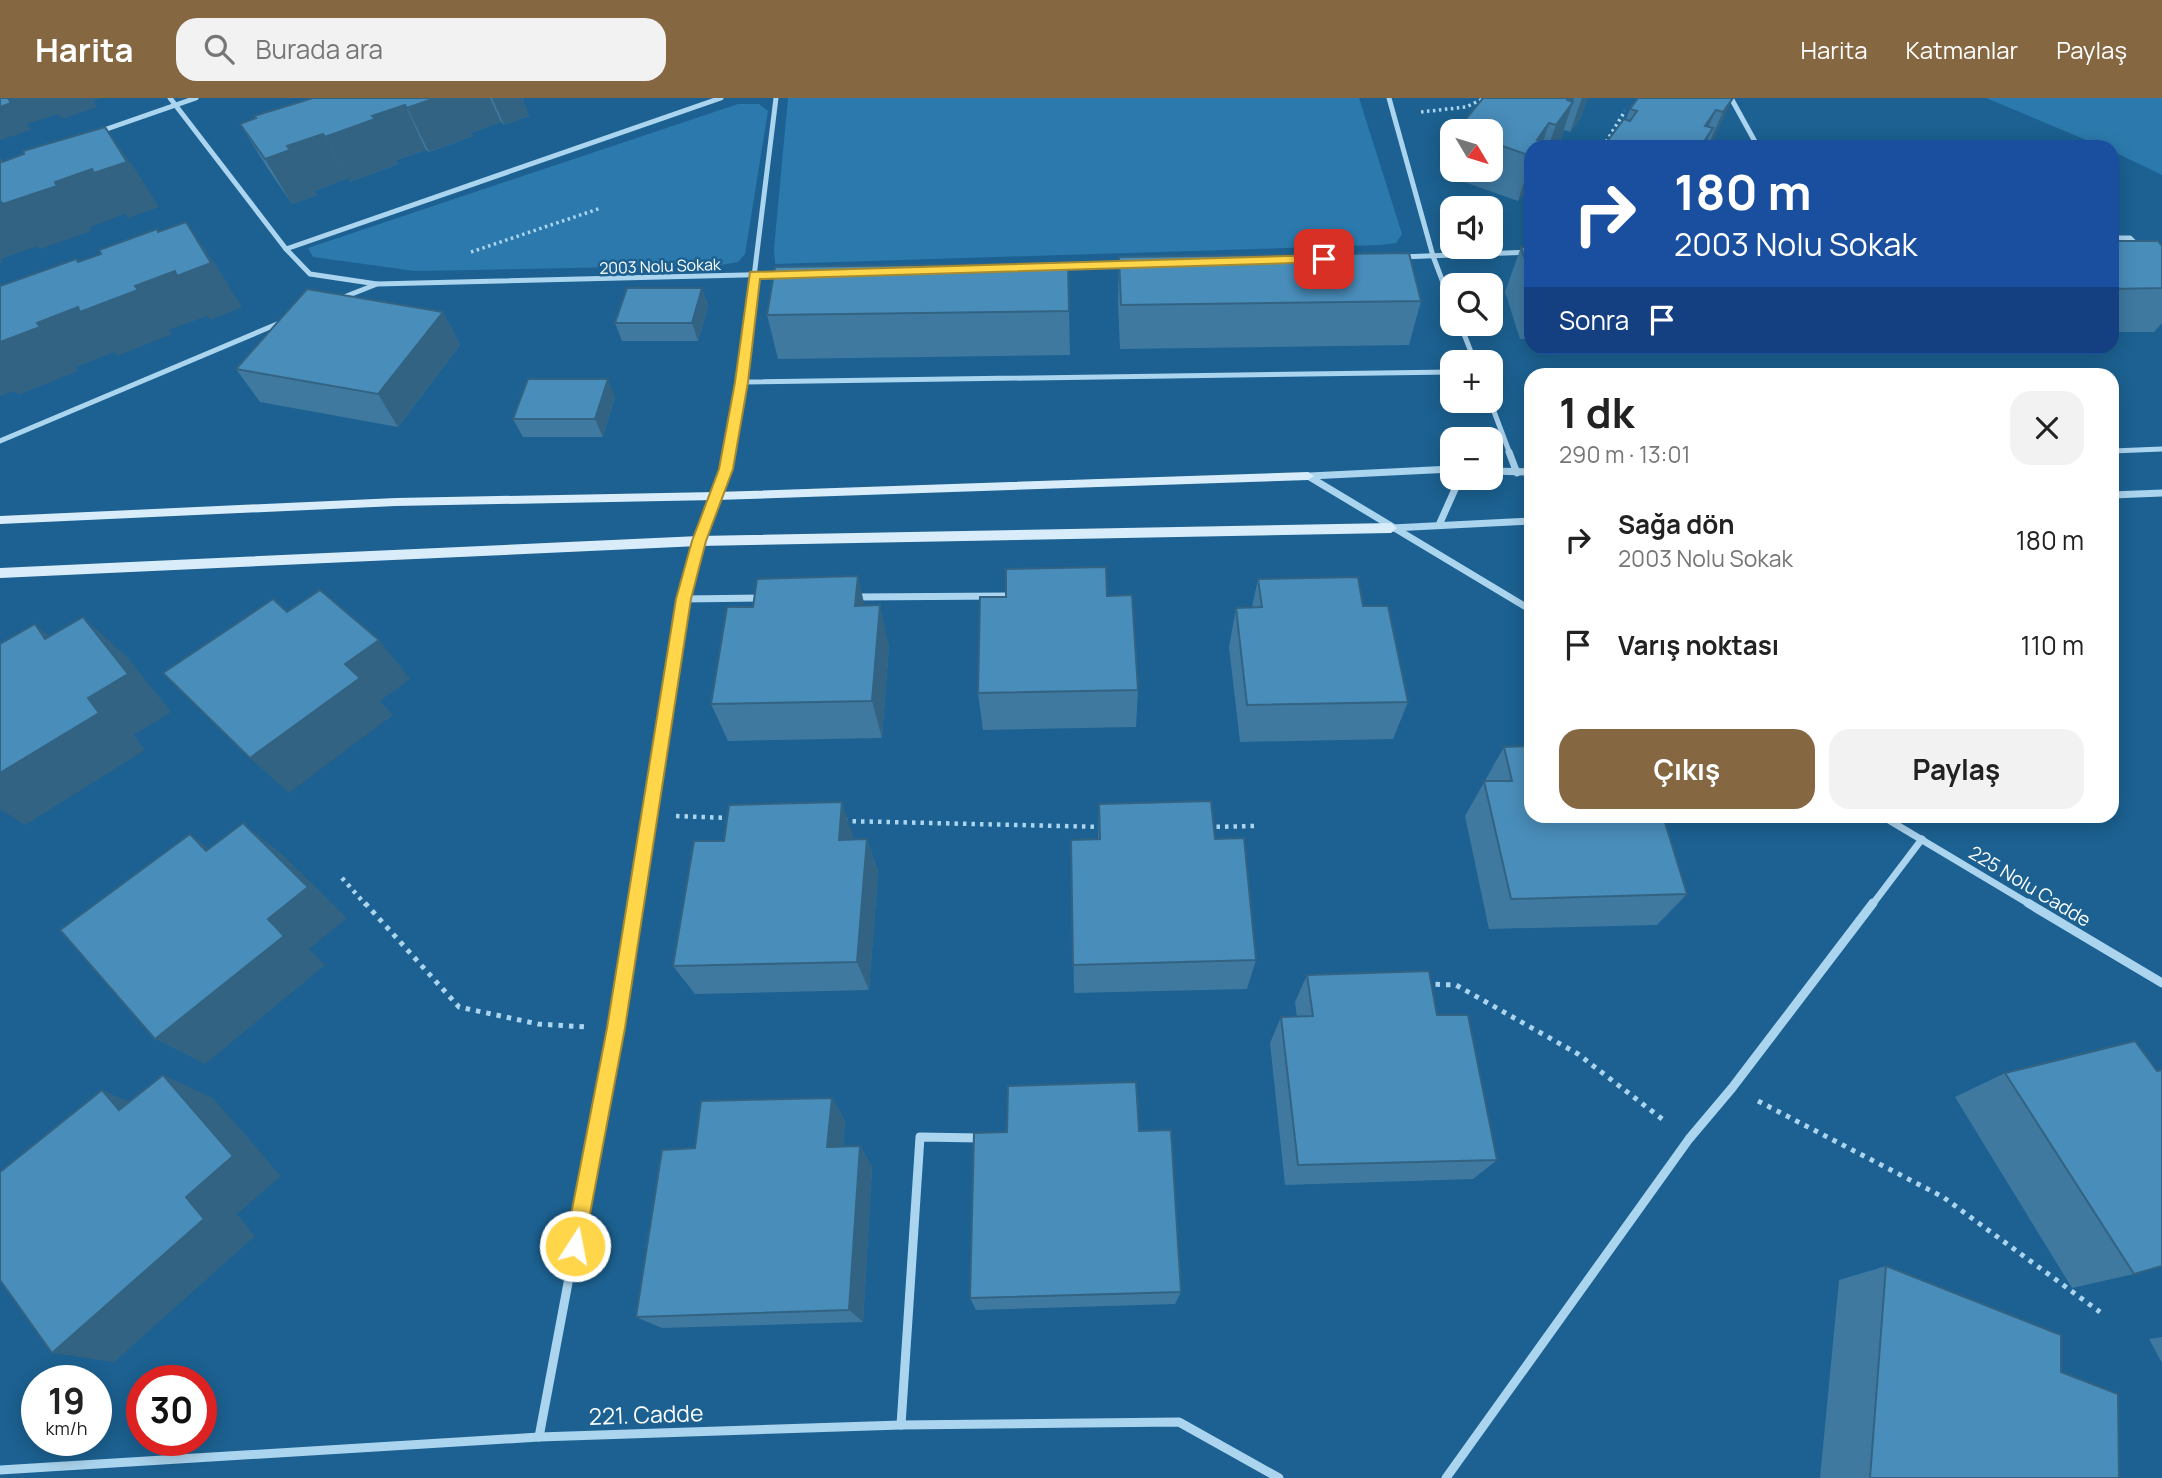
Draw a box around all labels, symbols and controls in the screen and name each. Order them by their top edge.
search box [176,18,666,81]
text: Harita [35,27,134,72]
icon: search [200,30,238,68]
text: Burada ara [256,31,383,67]
text: Harita [1801,33,1868,66]
text: Katmanlar [1906,33,2018,66]
text: Paylaş [2056,33,2127,66]
north arrow [1440,119,1503,182]
map controls [1440,119,1503,490]
text: 180 m [1674,158,1812,225]
icon: right [1559,168,1650,259]
button: sound [1440,196,1503,259]
text: 2003 Nolu Sokak [1674,222,1917,266]
pin [1294,229,1354,289]
icon: arrive [1305,240,1343,278]
street label: 2003 Nolu Sokak [599,253,722,279]
button: search [1440,273,1503,336]
icon: arrive [1643,301,1681,339]
text: Sonra [1559,302,1629,338]
button: + [1440,350,1503,413]
text: 1 dk [1559,383,1634,441]
button: close [2010,391,2084,465]
button: − [1440,427,1503,490]
text: 290 m · 13:01 [1559,438,1691,470]
text: Sağa dön [1618,506,1735,542]
icon: right [1559,521,1597,559]
text: 180 m [2016,522,2084,558]
text: 2003 Nolu Sokak [1618,542,1793,574]
icon: arrive [1559,626,1597,664]
text: Varış noktası [1618,627,1779,663]
text: 110 m [2021,627,2084,663]
button: Çıkış [1559,729,1815,809]
button: Paylaş [1829,729,2084,809]
street label: 225 Nolu Cadde [1964,839,2096,933]
position arrow [538,1209,612,1283]
speed limit sign: 30 [126,1365,217,1456]
text: 19 [48,1377,85,1425]
street label: 221. Cadde [588,1396,704,1432]
text: km/h [46,1416,87,1440]

